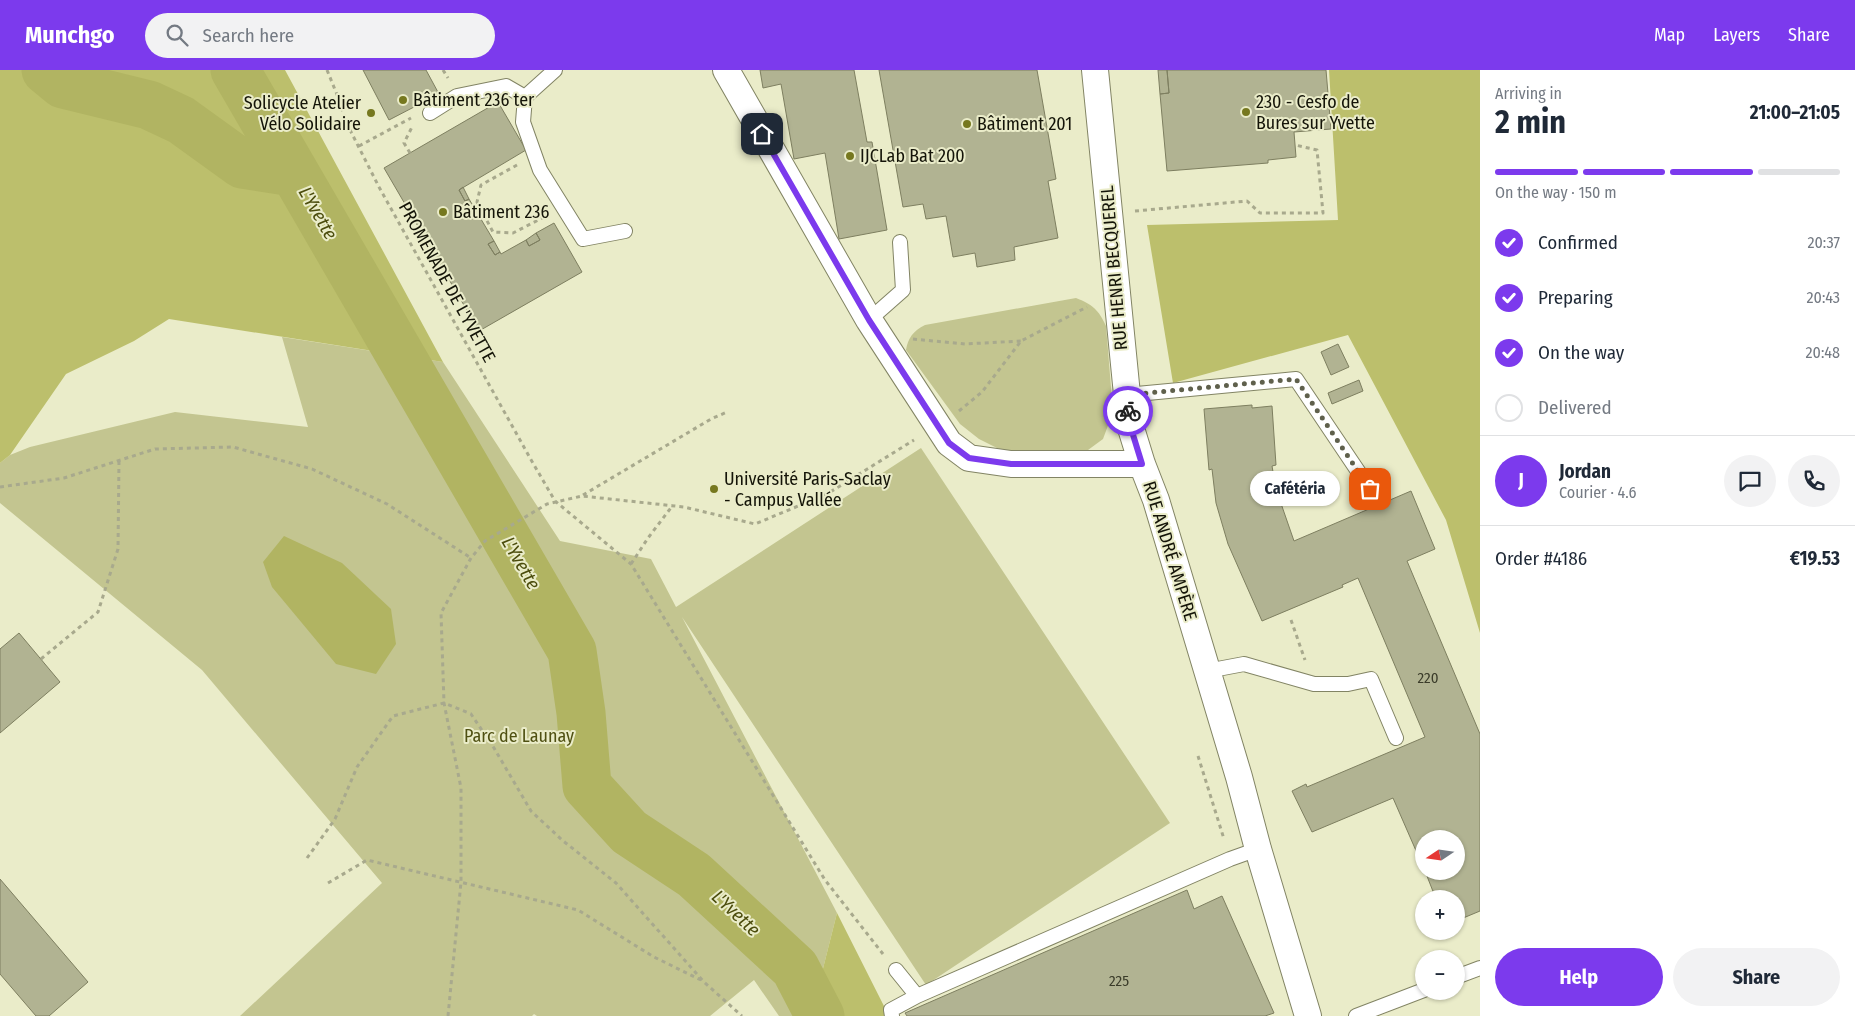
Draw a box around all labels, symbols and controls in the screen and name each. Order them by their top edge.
search box [145,13,495,58]
text: Munchgo [25,21,115,49]
icon: search [163,21,191,49]
text: Search here [203,24,294,47]
text: Map [1654,24,1685,46]
text: Layers [1713,24,1760,46]
text: Share [1788,24,1830,46]
text: Arriving in [1495,84,1562,103]
place label: Bâtiment 236 ter [413,89,535,111]
place label: 230 - Cesfo de Bures sur Yvette [1256,91,1375,134]
place label: Solicycle Atelier Vélo Solidaire [244,92,362,135]
marker: Bâtiment 236 ter [397,94,409,106]
text: 21:00–21:05 [1750,101,1840,124]
text: 2 min [1495,103,1566,141]
marker: 230 - Cesfo de Bures sur Yvette [1240,106,1252,118]
marker: Solicycle Atelier Vélo Solidaire [365,107,377,119]
pin [741,113,783,155]
place label: Bâtiment 201 [977,113,1072,135]
marker: Bâtiment 201 [961,118,973,130]
icon: home [748,120,776,148]
place label: IJCLab Bat 200 [860,145,965,167]
marker: IJCLab Bat 200 [844,150,856,162]
water label: L'Yvette [294,182,342,244]
text: On the way · 150 m [1495,183,1616,202]
street label: RUE HENRI BECQUEREL [1096,185,1132,351]
street label: PROMENADE DE L'YVETTE [394,198,500,366]
place label: Bâtiment 236 [453,201,549,223]
marker: Bâtiment 236 [437,206,449,218]
icon: check [1495,229,1523,257]
text: Confirmed [1538,231,1618,254]
text: 20:37 [1807,233,1840,252]
icon: check [1495,284,1523,312]
text: Preparing [1538,286,1613,309]
text: 20:43 [1807,288,1840,307]
icon: check [1495,339,1523,367]
text: On the way [1538,341,1624,364]
text: 20:48 [1806,343,1840,362]
courier [1103,386,1153,436]
text: Delivered [1538,396,1612,419]
icon: bike [1114,397,1142,425]
button: chat [1724,455,1776,507]
button: phone [1788,455,1840,507]
text: Jordan [1559,460,1611,483]
place label: Université Paris-Saclay - Campus Vallée [724,468,891,511]
pin [1349,468,1391,510]
text: J [1518,469,1524,492]
callout: Cafétéria [1250,472,1340,506]
icon: bag [1356,475,1384,503]
street label: RUE ANDRÉ AMPÈRE [1138,478,1203,623]
text: Cafétéria [1265,479,1325,498]
marker: Université Paris-Saclay - Campus Vallée [708,483,720,495]
text: Courier · 4.6 [1559,483,1637,502]
water label: L'Yvette [497,532,545,594]
text: Order #4186 [1495,547,1587,570]
text: €19.53 [1790,547,1840,570]
house number: 220 [1417,669,1439,687]
park label: Parc de Launay [464,725,574,747]
north arrow [1415,830,1465,880]
map controls [1415,830,1465,1000]
water label: L'Yvette [707,885,765,941]
button: + [1415,890,1465,940]
button: Help [1495,948,1663,1006]
button: Share [1673,948,1840,1006]
button: − [1415,950,1465,1000]
house number: 225 [1109,972,1129,990]

